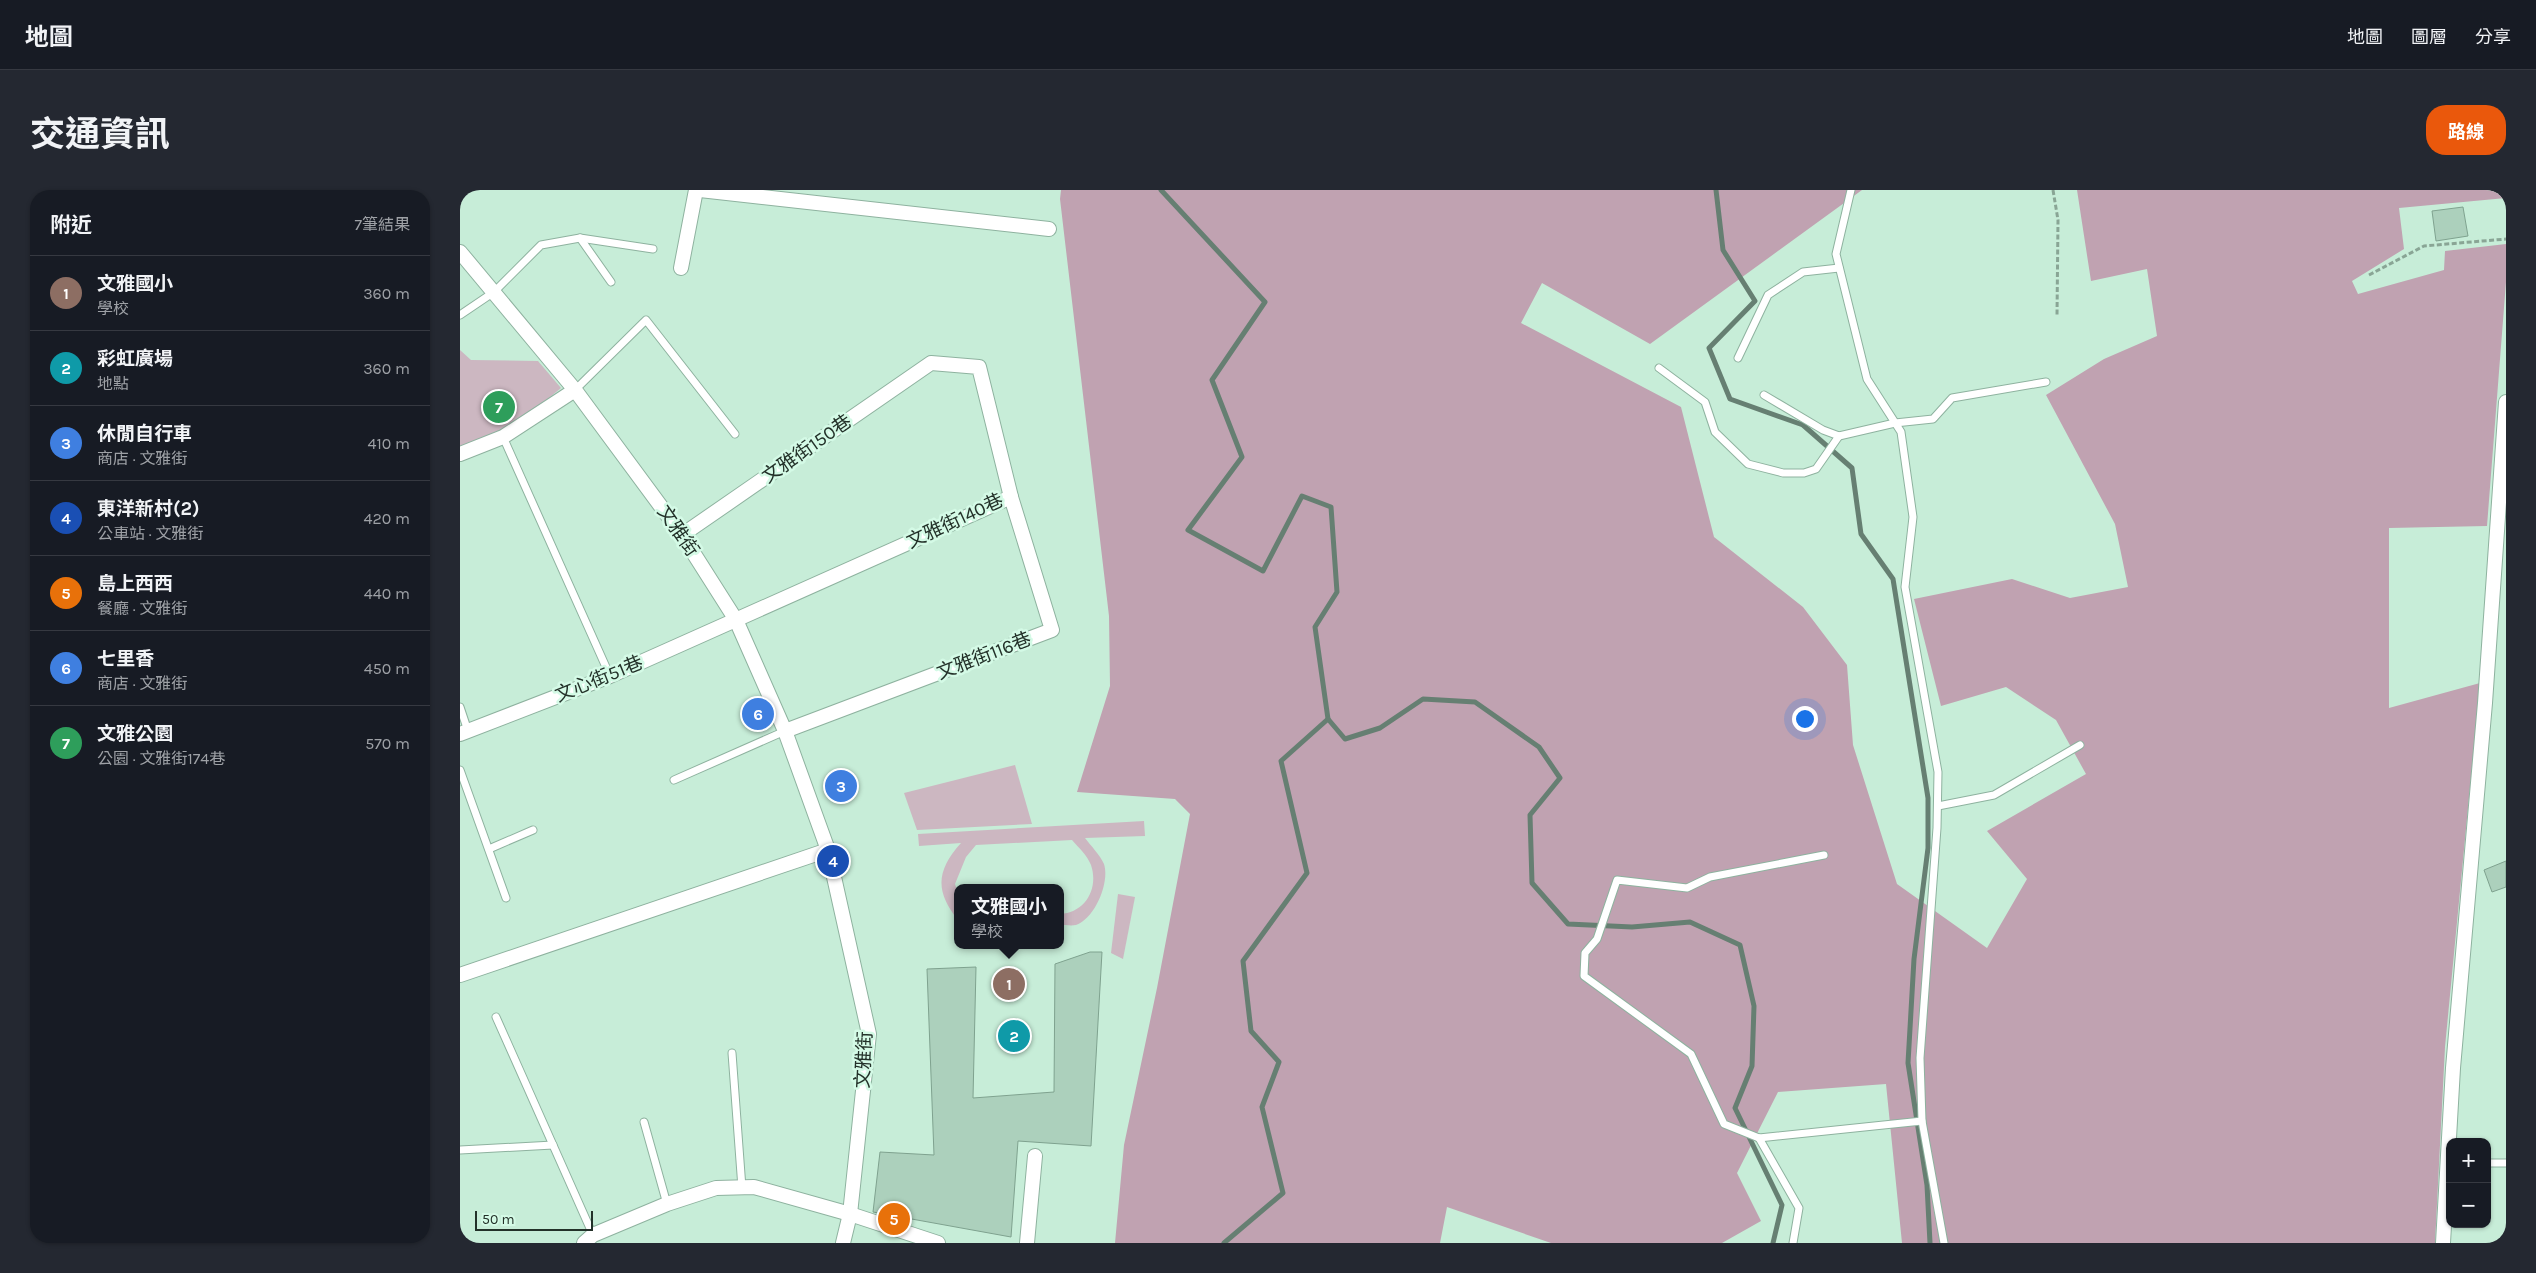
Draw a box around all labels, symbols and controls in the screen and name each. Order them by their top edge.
text: 地圖 [25,23,73,51]
text: 地圖 [2347,26,2383,48]
text: 圖層 [2411,26,2447,48]
text: 分享 [2475,26,2511,48]
button: 路線 [2426,105,2506,155]
text: 交通資訊 [30,114,170,155]
text: 附近 [50,213,92,237]
text: 7筆結果 [354,215,410,234]
text: 文雅國小 [97,273,173,295]
text: 1 [63,284,69,303]
text: 360 m [363,284,410,303]
text: 學校 [97,299,129,318]
text: 彩虹廣場 [97,348,173,370]
text: 2 [61,359,71,378]
text: 360 m [363,359,410,378]
text: 地點 [97,374,129,393]
pin: 7 [483,388,515,426]
street label: 文雅街150巷 [758,410,856,488]
text: 休閒自行車 [97,423,192,445]
text: 3 [61,434,71,453]
text: 410 m [368,434,410,453]
text: 商店 · 文雅街 [97,449,187,468]
street label: 文雅街140巷 [903,489,1007,553]
text: 東洋新村(2) [97,498,200,520]
street label: 文雅街 [653,501,703,561]
text: 4 [61,509,71,528]
text: 420 m [364,509,410,528]
text: 公車站 · 文雅街 [97,524,203,543]
text: 島上西西 [97,573,173,595]
text: 5 [61,584,71,603]
text: 440 m [364,584,410,603]
text: 餐廳 · 文雅街 [97,599,187,618]
street label: 文雅街116巷 [934,628,1034,684]
text: 七里香 [97,648,154,670]
street label: 文心街51巷 [552,651,646,707]
text: 6 [61,659,71,678]
text: 450 m [364,659,410,678]
text: 商店 · 文雅街 [97,674,187,693]
pin: 6 [742,695,774,733]
your location [1792,706,1818,732]
text: 文雅公園 [97,723,173,745]
text: 7 [62,734,70,753]
text: 570 m [365,734,410,753]
text: 公園 · 文雅街174巷 [97,749,225,768]
pin: 3 [825,767,857,805]
pin: 4 [817,842,849,880]
popup [954,884,1064,949]
text: 文雅國小 [971,896,1047,918]
text: 學校 [971,922,1003,941]
pin: 1 [993,965,1025,1003]
pin: 2 [998,1017,1030,1055]
street label: 文雅街 [852,1031,876,1089]
map controls [2446,1138,2491,1228]
button: + [2446,1138,2491,1183]
button: − [2446,1183,2491,1228]
pin: 5 [878,1200,910,1238]
scale bar [475,1208,592,1231]
text: 50 m [482,1211,515,1228]

